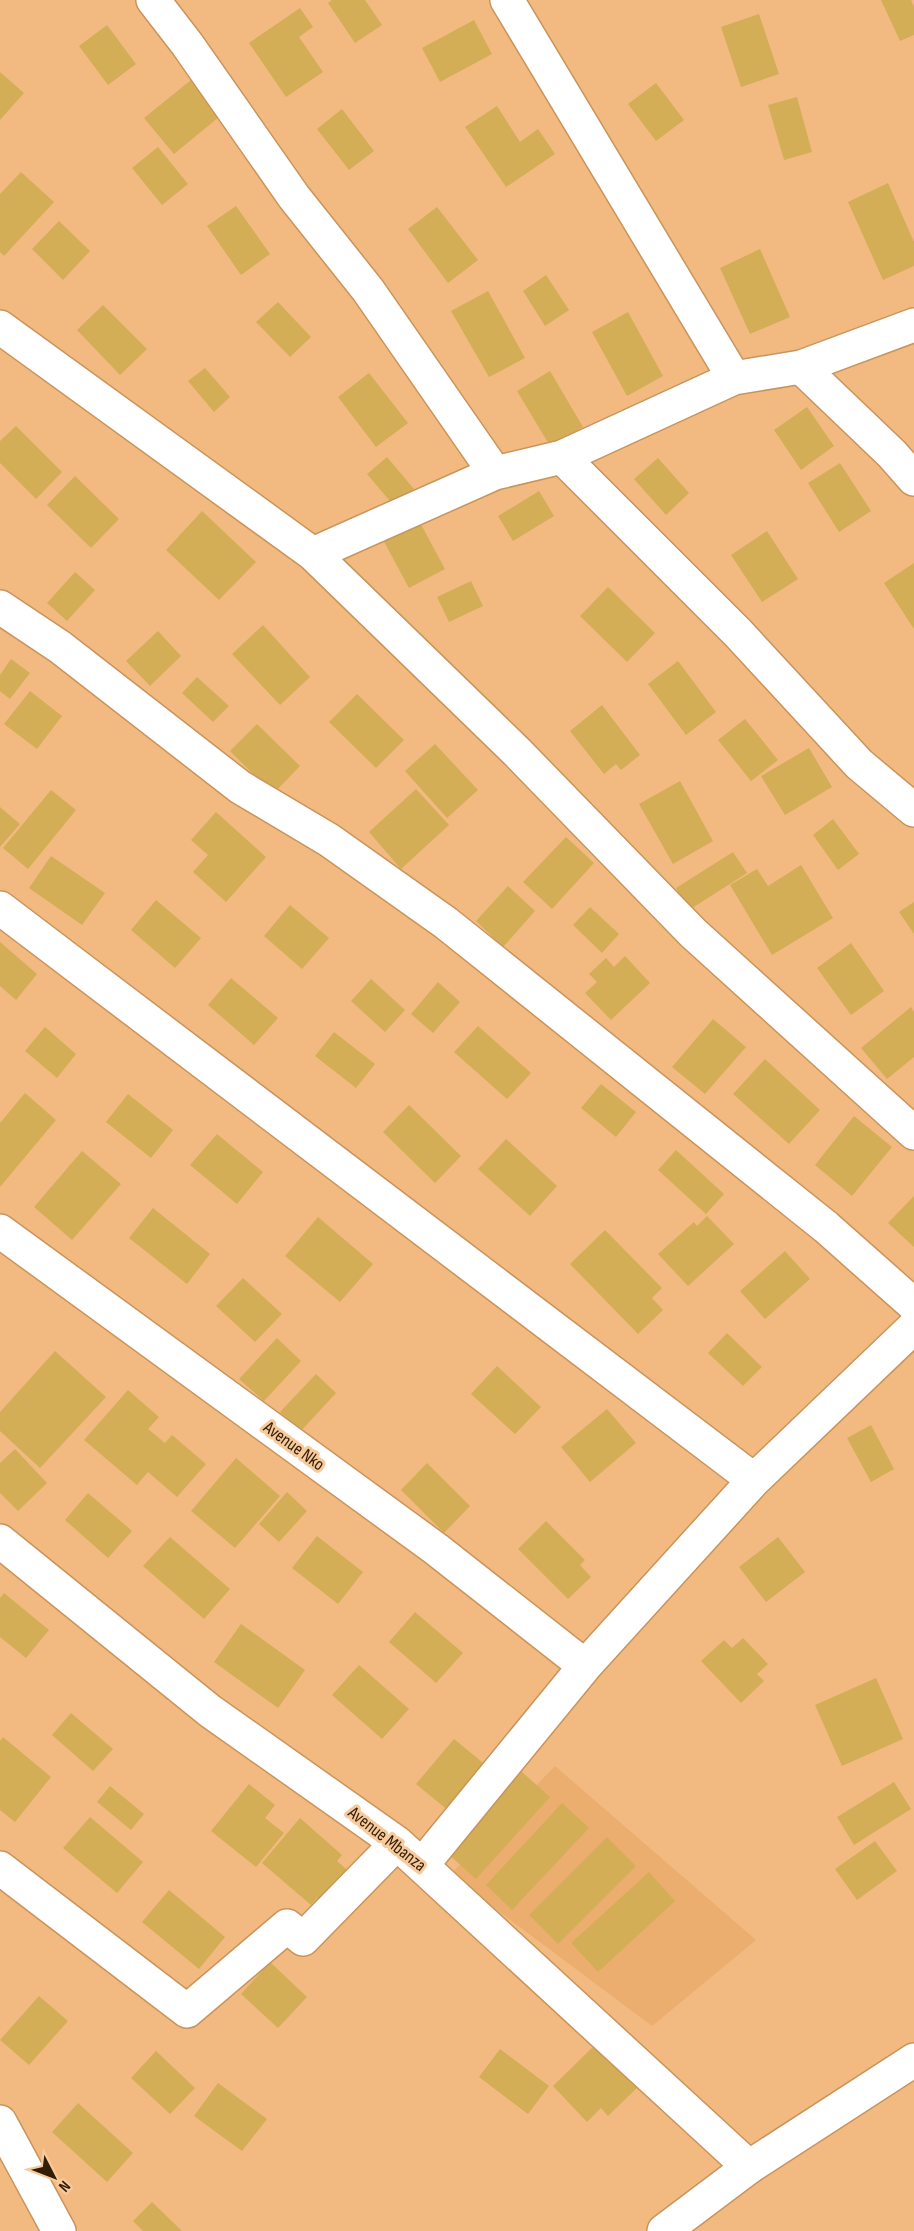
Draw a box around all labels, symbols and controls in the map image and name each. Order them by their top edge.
street label: Avenue Nko [259,1416,329,1475]
street label: Avenue Mbanza [343,1801,430,1876]
north arrow [24,2147,84,2207]
text: N [54,2177,74,2196]

